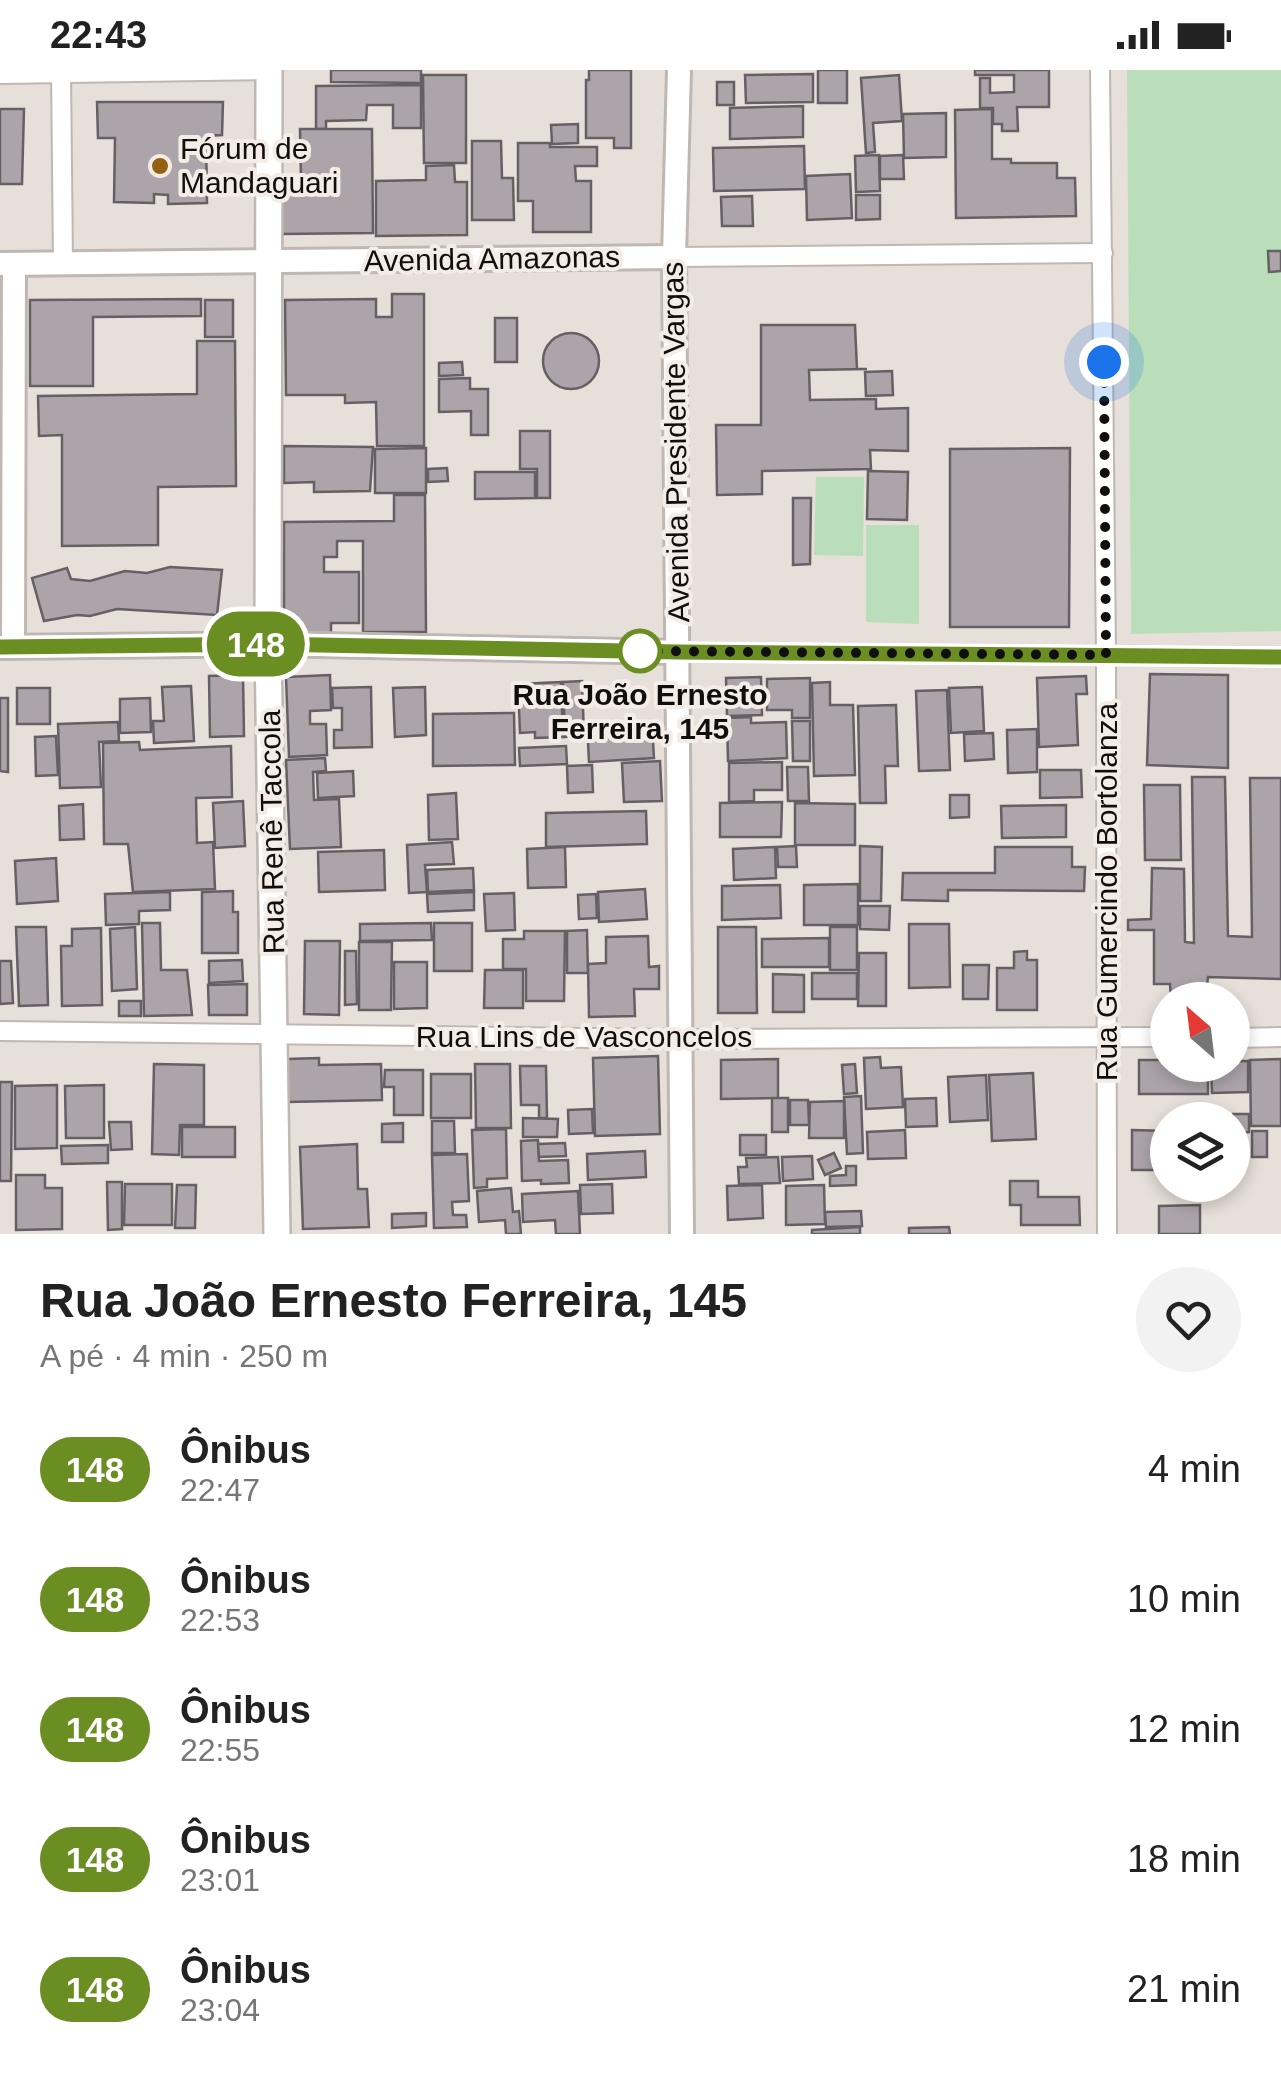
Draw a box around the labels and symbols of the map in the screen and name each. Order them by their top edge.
place label: Fórum de Mandaguari [180,132,338,199]
marker: Fórum de Mandaguari [149,155,171,177]
street label: Avenida Amazonas [364,240,620,277]
street label: Avenida Presidente Vargas [656,261,695,623]
your location [1079,337,1129,387]
line badge: 148 [198,612,314,676]
marker: Rua João Ernesto Ferreira, 145 [619,630,661,672]
place label: Rua João Ernesto Ferreira, 145 [512,678,768,745]
street label: Rua Gumercindo Bortolanza [1090,702,1123,1081]
street label: Rua Renê Taccola [253,709,290,955]
north arrow [1150,982,1250,1082]
street label: Rua Lins de Vasconcelos [416,1020,752,1053]

